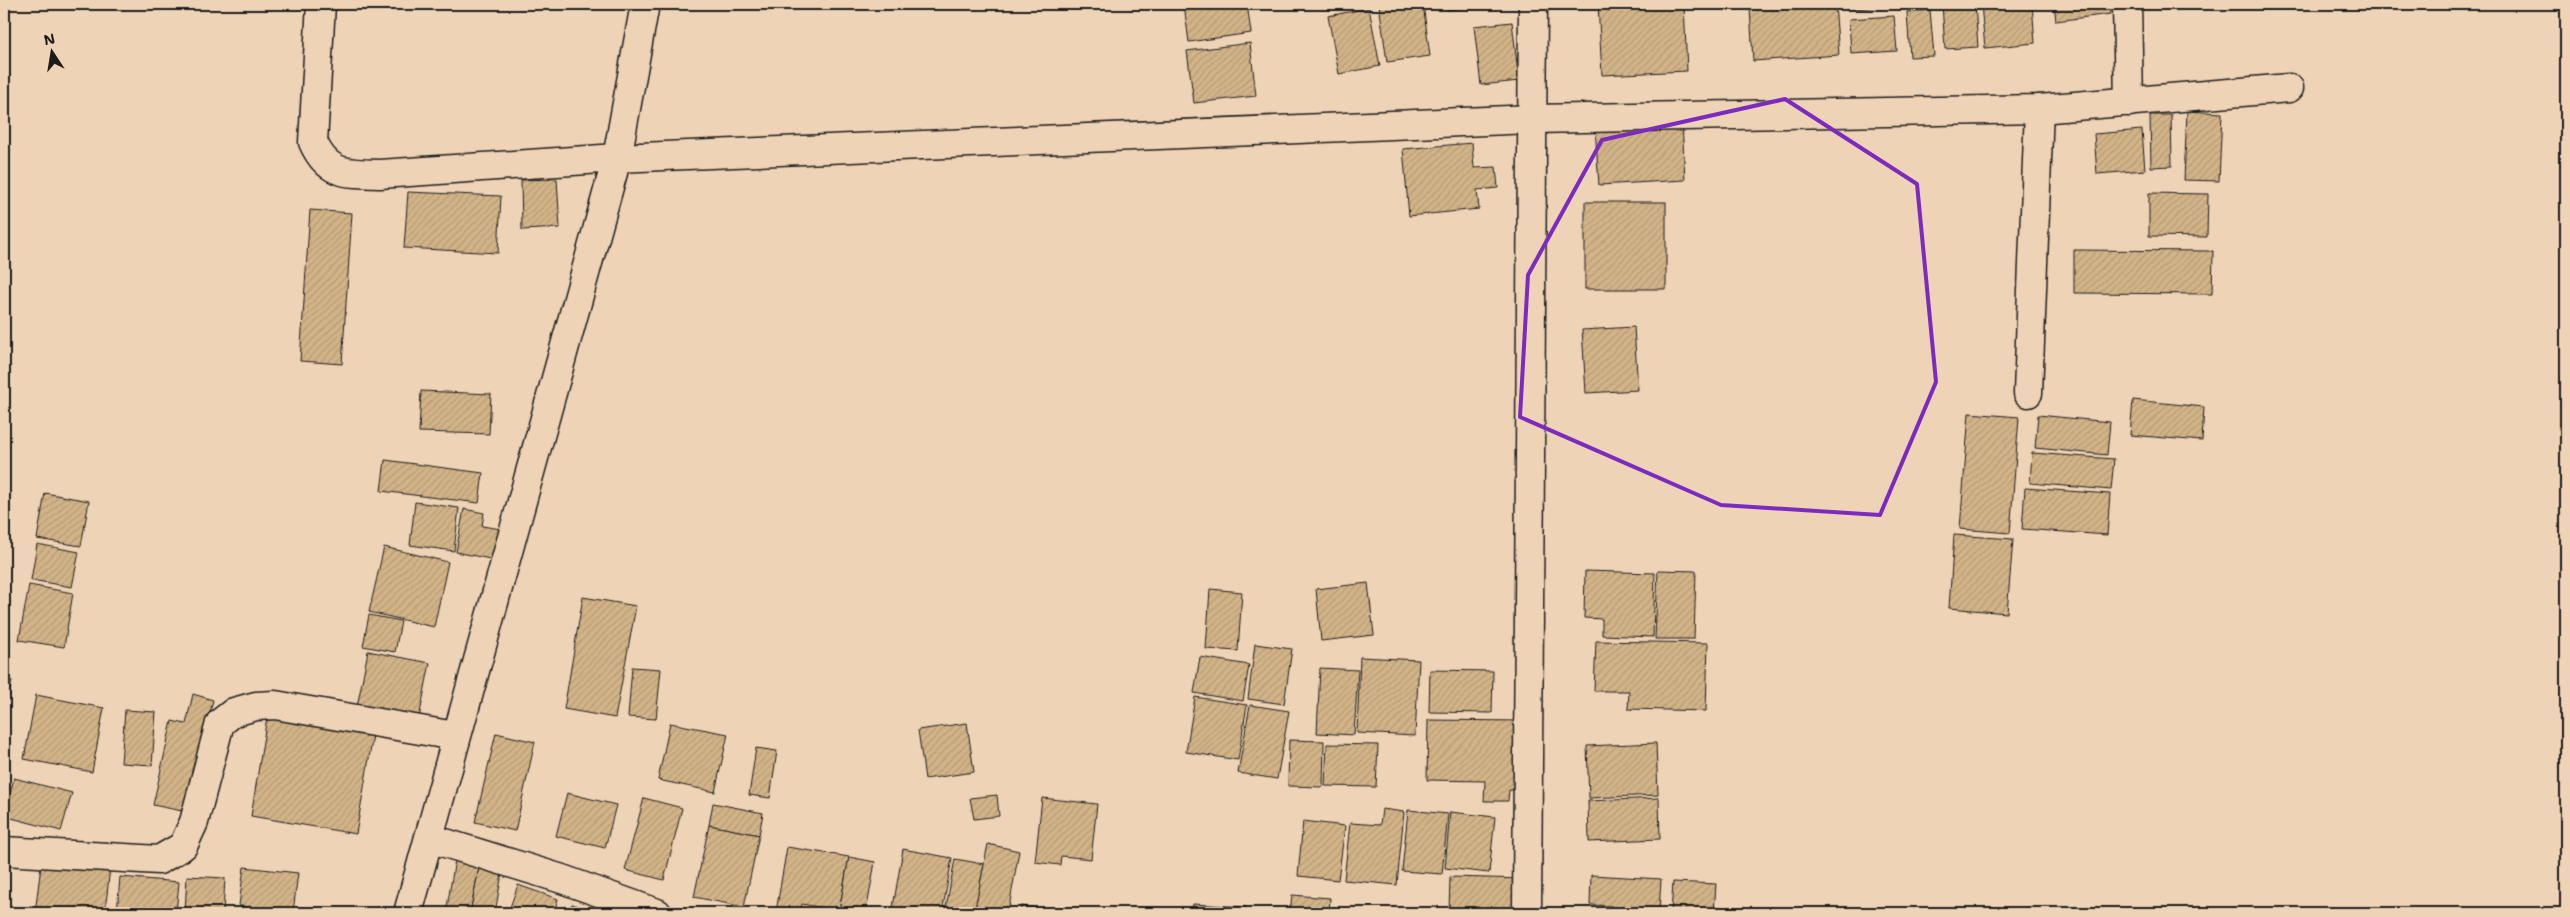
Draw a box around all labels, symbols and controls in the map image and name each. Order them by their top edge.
north arrow [28,28,78,78]
text: N [42,29,57,49]

